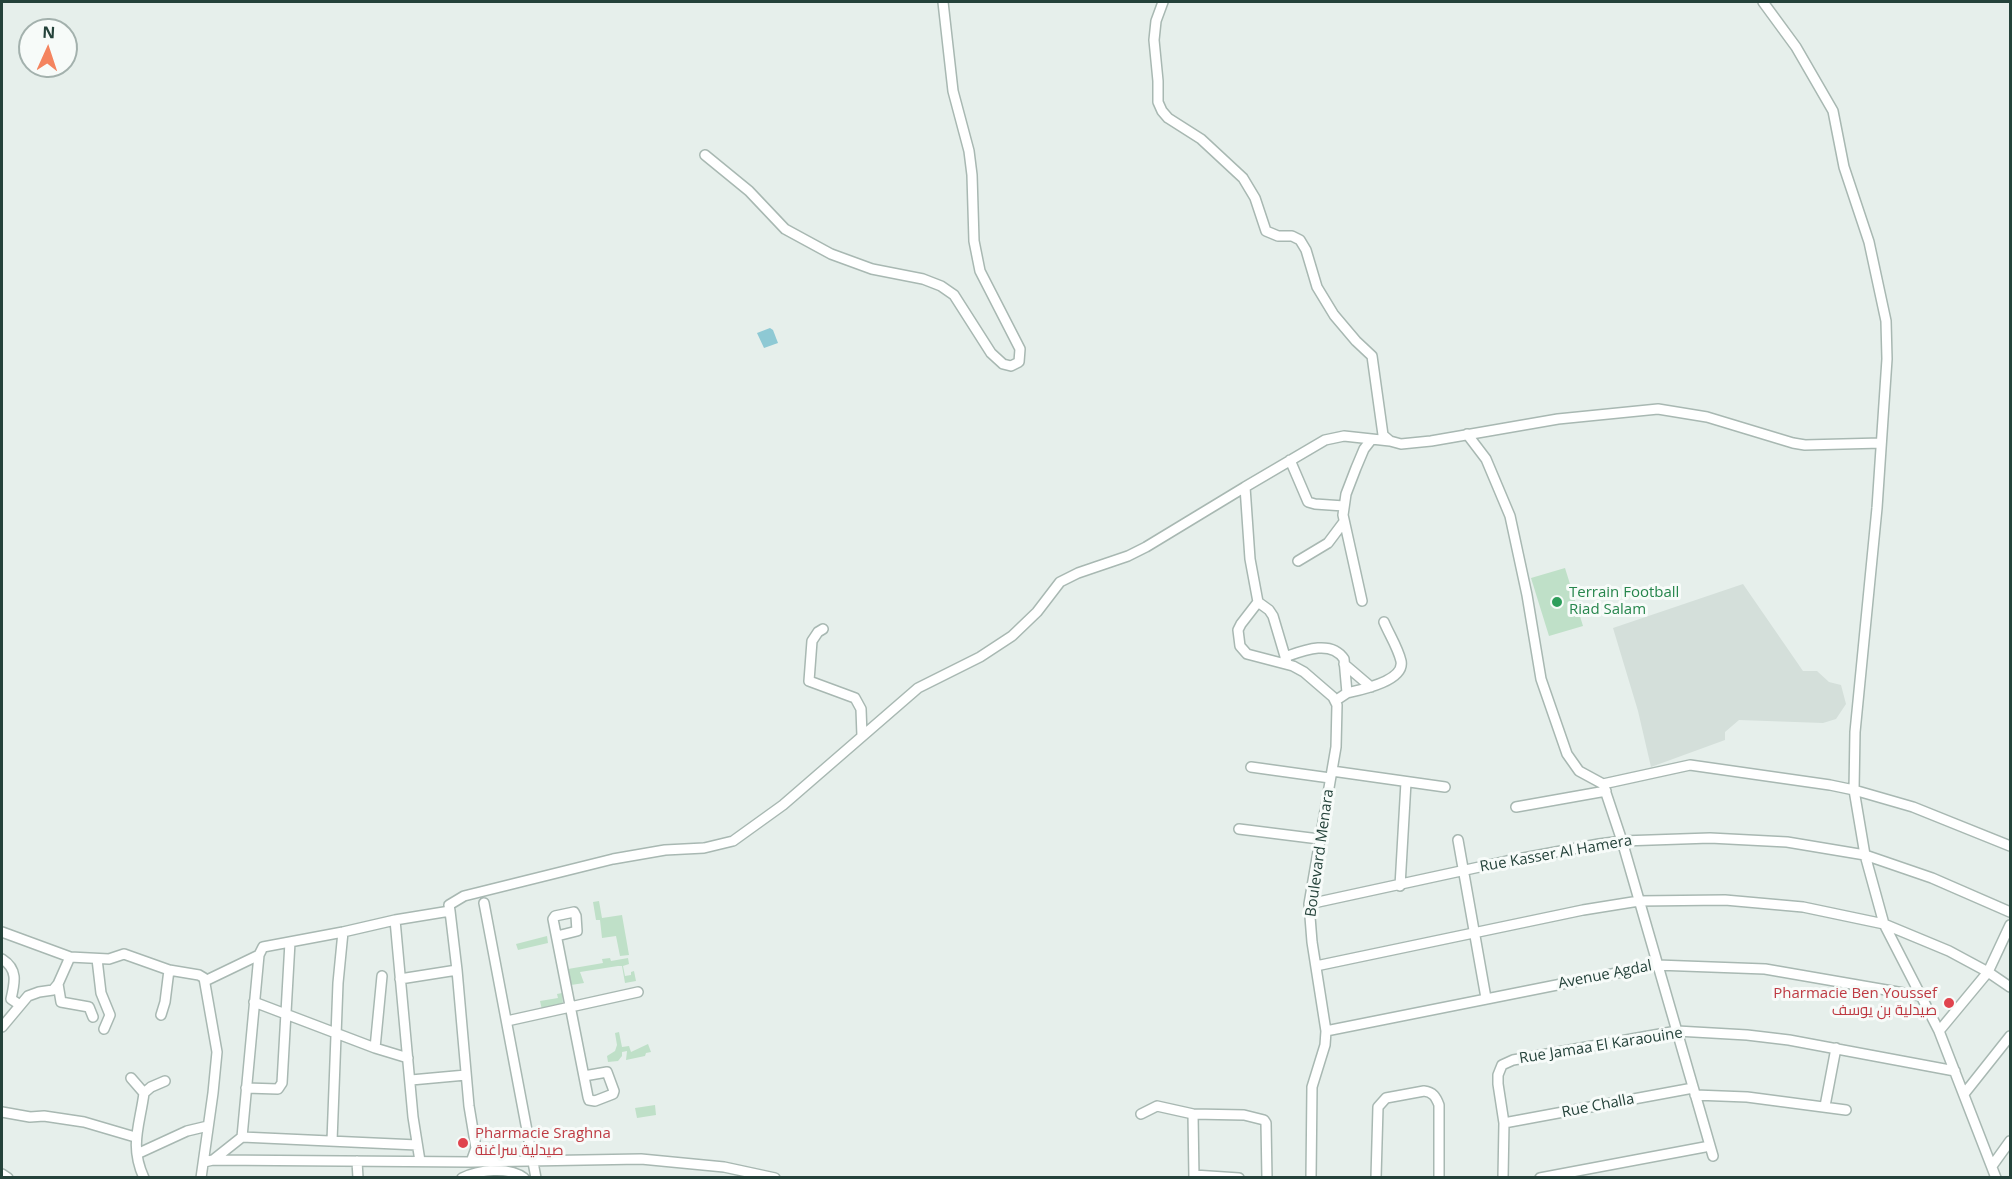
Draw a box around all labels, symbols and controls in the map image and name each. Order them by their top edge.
north arrow [18,18,78,78]
text: N [42,21,56,43]
place label: Terrain Football Riad Salam [1569,584,1679,619]
marker: Terrain Football Riad Salam [1550,595,1564,609]
street label: Boulevard Menara [1302,788,1338,918]
street label: Rue Kasser Al Hamera [1478,832,1634,876]
street label: Avenue Agdal [1557,957,1653,993]
place label: Pharmacie Ben Youssef صيدلية بن يوسف [1773,985,1937,1020]
marker: Pharmacie Ben Youssef صيدلية بن يوسف [1942,996,1956,1010]
street label: Rue Jamaa El Karaouine [1518,1024,1684,1068]
street label: Rue Challa [1560,1090,1636,1122]
place label: Pharmacie Sraghna صيدلية سراغنة [475,1125,611,1160]
marker: Pharmacie Sraghna صيدلية سراغنة [456,1136,470,1150]

